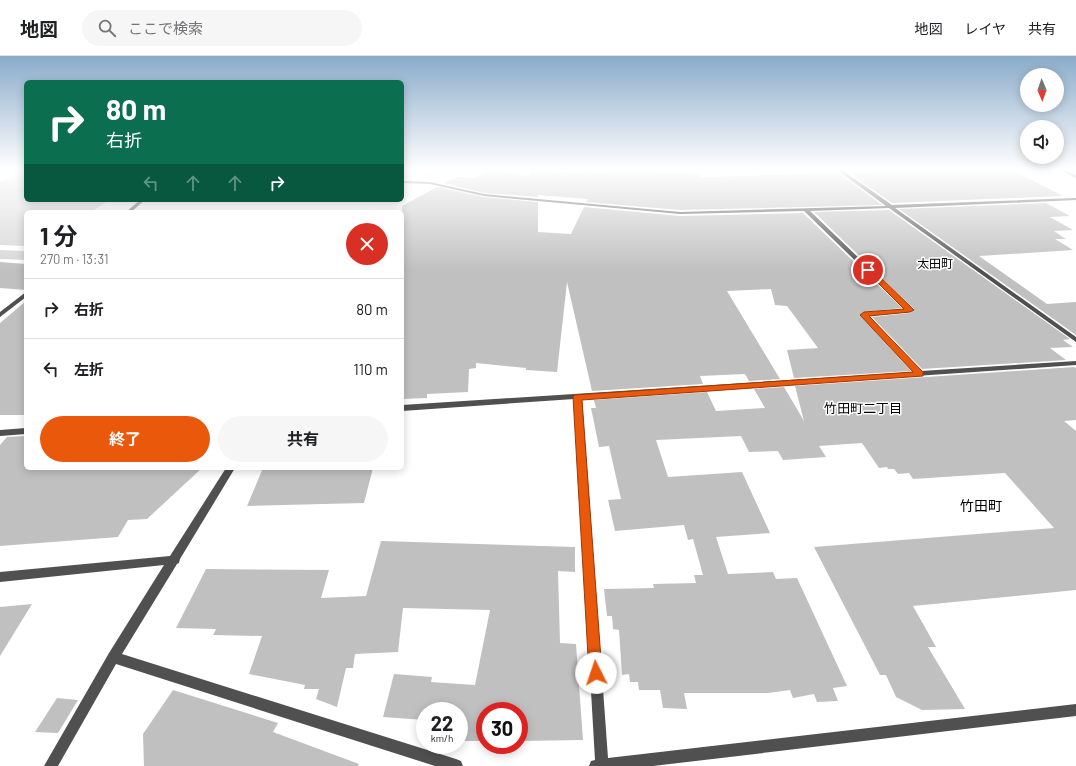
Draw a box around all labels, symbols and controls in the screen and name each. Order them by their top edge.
search box [82,10,362,46]
text: 地図 [20,17,58,40]
icon: search [96,17,118,39]
text: ここで検索 [128,19,203,37]
text: 地図 [914,20,942,37]
text: レイヤ [964,20,1006,37]
text: 共有 [1028,20,1056,37]
north arrow [1020,68,1064,112]
map controls [1020,68,1064,164]
text: 80 m [106,92,166,126]
icon: right [40,96,92,148]
button: sound [1020,120,1064,164]
text: 右折 [106,129,142,151]
icon: left [140,172,162,194]
icon: ahead [182,172,204,194]
icon: ahead [224,172,246,194]
icon: right [266,172,288,194]
text: 1 分 [40,221,77,250]
button: close [346,223,388,265]
text: 270 m · 13:31 [40,251,109,267]
pin [851,253,885,287]
district label: 太田町 [917,256,953,270]
icon: arrive [857,259,879,281]
icon: right [40,298,62,320]
text: 右折 [74,300,104,318]
text: 80 m [356,300,388,318]
icon: left [40,358,62,380]
text: 左折 [74,360,104,378]
text: 110 m [354,360,388,378]
district label: 竹田町二丁目 [824,400,902,416]
button: 終了 [40,416,210,462]
button: 共有 [218,416,388,462]
district label: 竹田町 [960,497,1002,514]
position arrow [575,652,617,694]
speed limit sign: 30 [476,702,528,754]
text: 22 [431,711,453,735]
text: km/h [431,732,453,744]

